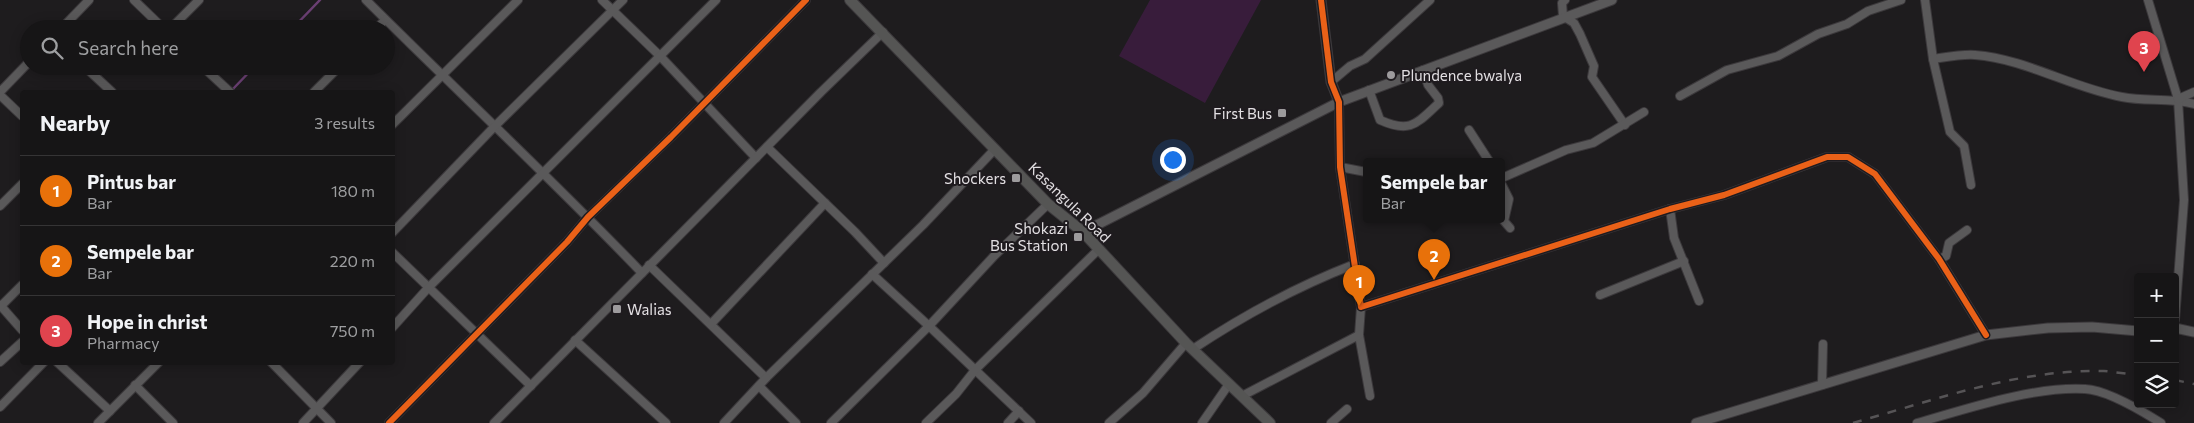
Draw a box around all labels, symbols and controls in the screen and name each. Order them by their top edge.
search box [20,20,395,75]
pin: 3 [2128,31,2160,72]
icon: search [38,34,66,62]
text: Search here [78,36,178,59]
place label: Plundence bwalya [1401,66,1522,84]
marker: Plundence bwalya [1385,69,1397,81]
place label: First Bus [1213,104,1272,122]
marker: First Bus [1276,107,1288,119]
text: Nearby [40,110,110,135]
text: 3 results [314,113,375,132]
your location [1160,147,1186,173]
street label: Kasangula Road [1025,158,1115,246]
popup [1363,158,1505,223]
place label: Shockers [944,169,1006,187]
text: Pintus bar [87,170,176,193]
text: Sempele bar [1380,170,1488,193]
marker: Shockers [1010,172,1022,184]
text: 1 [52,181,60,200]
text: 180 m [331,181,375,200]
text: Bar [87,193,112,212]
text: Bar [1380,193,1406,212]
place label: Shokazi Bus Station [990,219,1068,254]
marker: Shokazi Bus Station [1072,231,1084,243]
pin: 2 [1418,239,1450,280]
text: Sempele bar [87,240,194,263]
text: 2 [51,251,61,270]
text: 220 m [330,251,375,270]
text: Bar [87,263,112,282]
pin: 1 [1343,265,1375,306]
map controls [2134,273,2179,408]
button: + [2134,273,2179,318]
place label: Walias [627,300,672,318]
marker: Walias [611,303,623,315]
text: Hope in christ [87,310,208,333]
button: − [2134,318,2179,363]
text: 3 [51,321,61,340]
text: 750 m [330,321,375,340]
text: Pharmacy [87,333,160,352]
button: layers [2134,363,2179,408]

